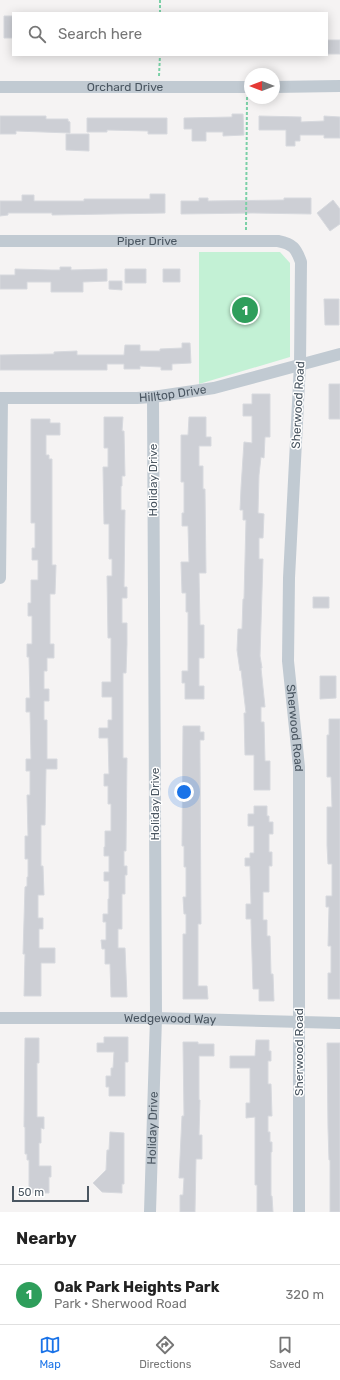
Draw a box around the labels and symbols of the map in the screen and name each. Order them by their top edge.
north arrow [244,68,280,104]
street label: Orchard Drive [87,80,164,94]
street label: Piper Drive [117,234,178,248]
pin: 1 [232,295,258,325]
street label: Sherwood Road [289,361,307,449]
street label: Hilltop Drive [139,382,208,405]
street label: Holiday Drive [146,443,160,517]
street label: Sherwood Road [283,684,306,772]
street label: Holiday Drive [148,767,162,841]
your location [174,782,194,802]
street label: Sherwood Road [292,1008,306,1096]
street label: Wedgewood Way [124,1011,217,1027]
street label: Holiday Drive [144,1091,161,1165]
scale bar [12,1184,89,1203]

